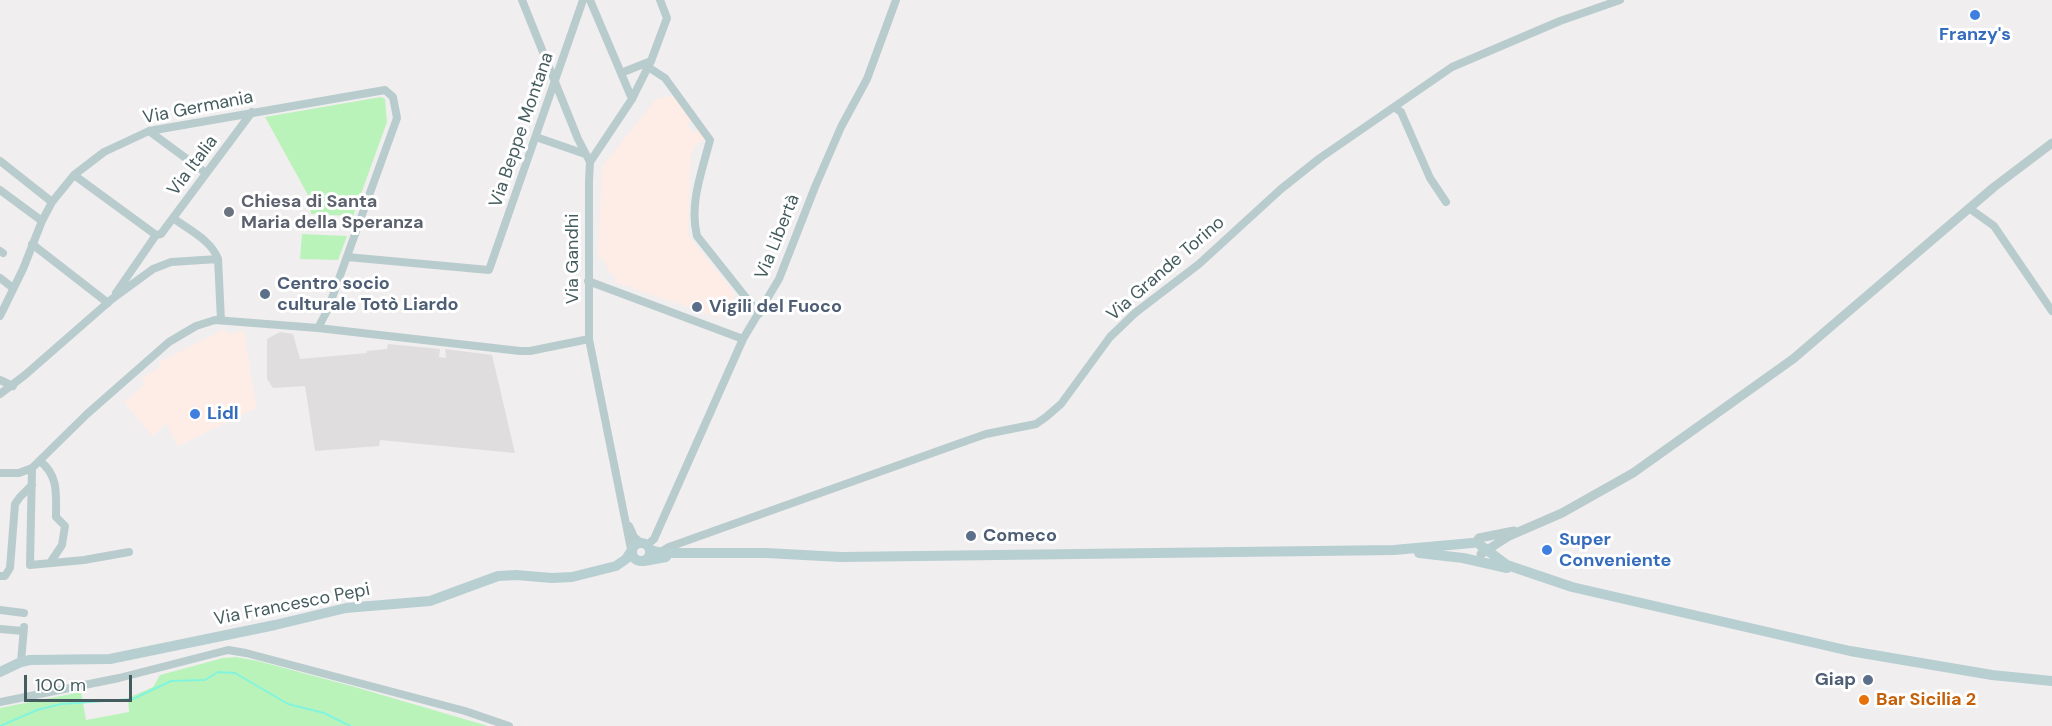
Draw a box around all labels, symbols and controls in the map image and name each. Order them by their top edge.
marker: Franzy's [1968,8,1982,22]
place label: Franzy's [1939,24,2011,46]
street label: Via Beppe Montana [485,50,559,210]
street label: Via Germania [141,87,255,129]
street label: Via Italia [163,131,223,201]
place label: Chiesa di Santa Maria della Speranza [241,191,423,234]
street label: Via Libertà [751,191,805,283]
marker: Chiesa di Santa Maria della Speranza [222,205,236,219]
street label: Via Grande Torino [1103,212,1229,326]
street label: Via Gandhi [562,214,584,304]
place label: Centro socio culturale Totò Liardo [277,273,459,316]
marker: Centro socio culturale Totò Liardo [258,287,272,301]
place label: Vigili del Fuoco [709,296,842,318]
marker: Vigili del Fuoco [690,300,704,314]
place label: Lidl [207,403,239,425]
marker: Lidl [188,407,202,421]
place label: Comeco [983,525,1057,547]
marker: Comeco [964,529,978,543]
place label: Super Conveniente [1559,529,1671,572]
marker: Super Conveniente [1540,543,1554,557]
street label: Via Francesco Pepi [212,579,372,631]
scale bar [27,663,135,701]
place label: Giap [1815,669,1856,691]
text: 100 m [35,673,86,697]
marker: Giap [1861,673,1875,687]
place label: Bar Sicilia 2 [1876,689,1976,711]
marker: Bar Sicilia 2 [1857,693,1871,707]

